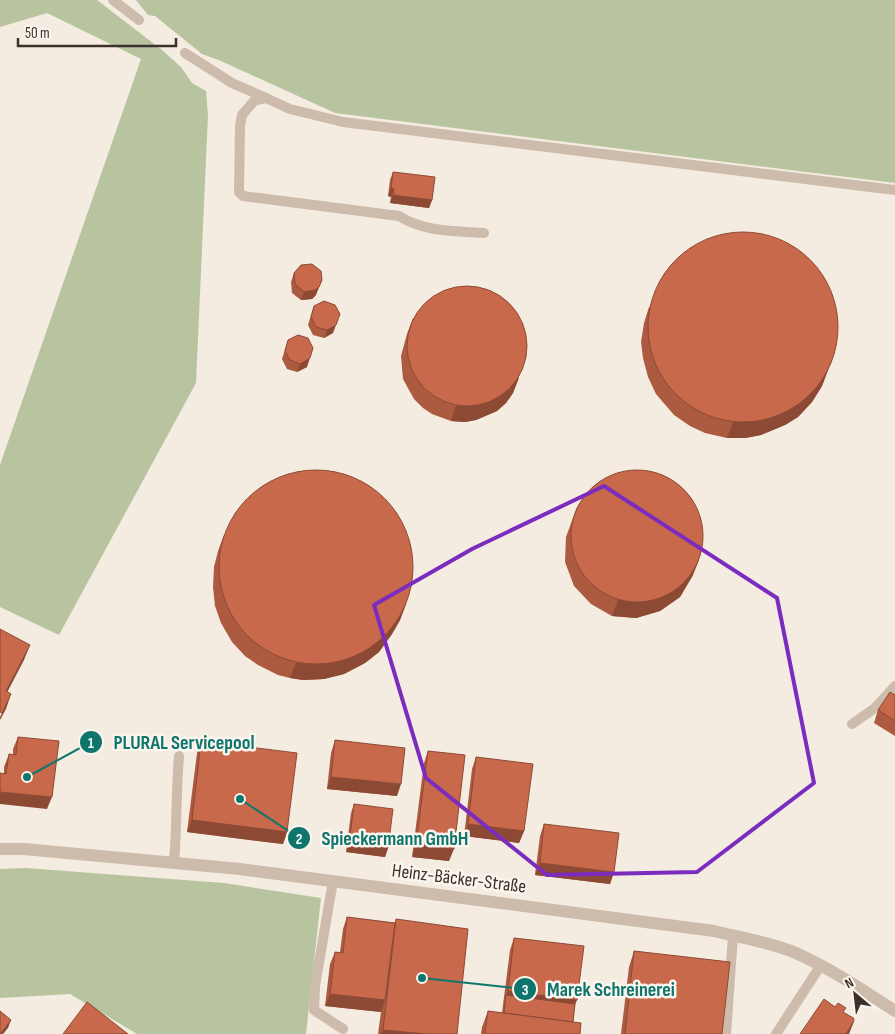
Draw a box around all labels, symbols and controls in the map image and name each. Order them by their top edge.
scale bar [18,15,175,47]
text: 50 m [25,24,50,43]
callout: PLURAL Servicepool [78,725,264,760]
text: PLURAL Servicepool [114,731,254,755]
text: 1 [88,734,94,753]
callout: Spieckermann GmbH [286,821,478,856]
text: Spieckermann GmbH [321,827,469,851]
text: 2 [296,830,302,849]
street label: Heinz-Bäcker-Straße [391,859,527,899]
north arrow [830,969,880,1019]
callout: Marek Schreinerei [512,972,685,1007]
text: N [842,974,856,992]
text: Marek Schreinerei [547,978,675,1002]
text: 3 [522,981,529,1000]

